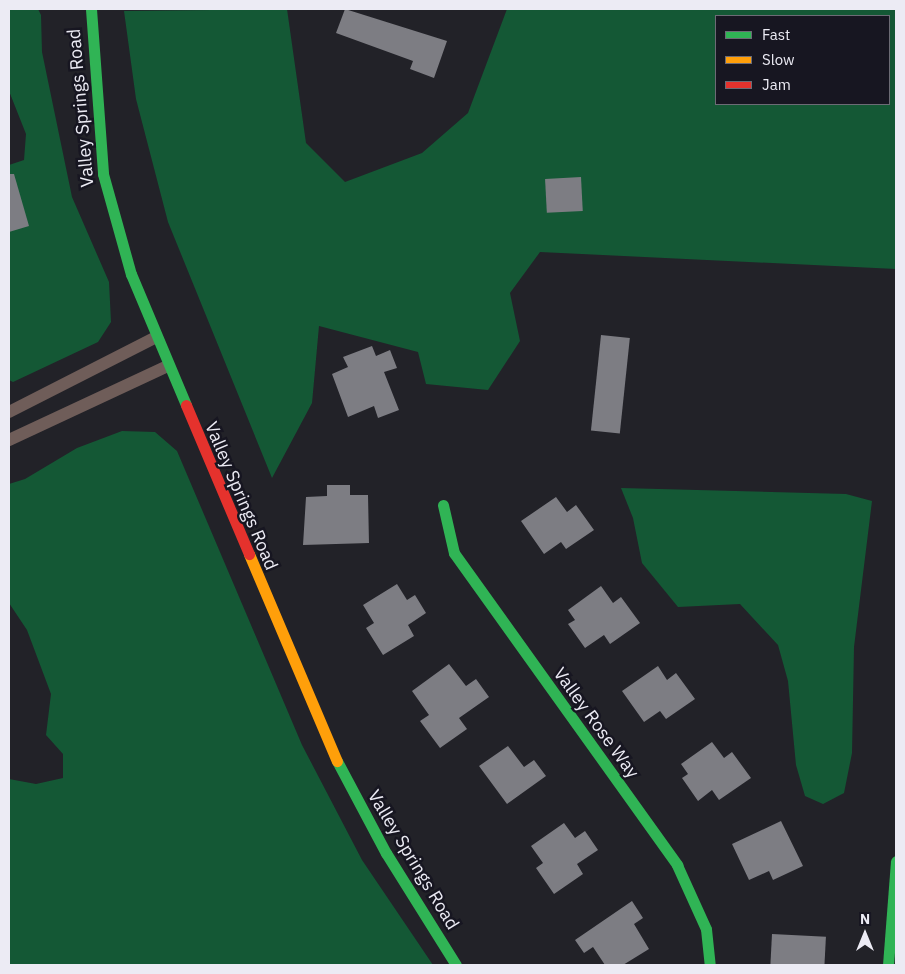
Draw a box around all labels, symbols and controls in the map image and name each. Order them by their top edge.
legend [715,15,890,105]
text: Fast [762,25,790,44]
street label: Valley Springs Road [63,28,99,188]
text: Slow [762,50,795,69]
text: Jam [762,75,791,94]
street label: Valley Springs Road [200,419,282,573]
street label: Valley Rose Way [549,664,643,782]
street label: Valley Springs Road [363,786,463,934]
north arrow [840,909,890,959]
text: N [860,910,870,928]

